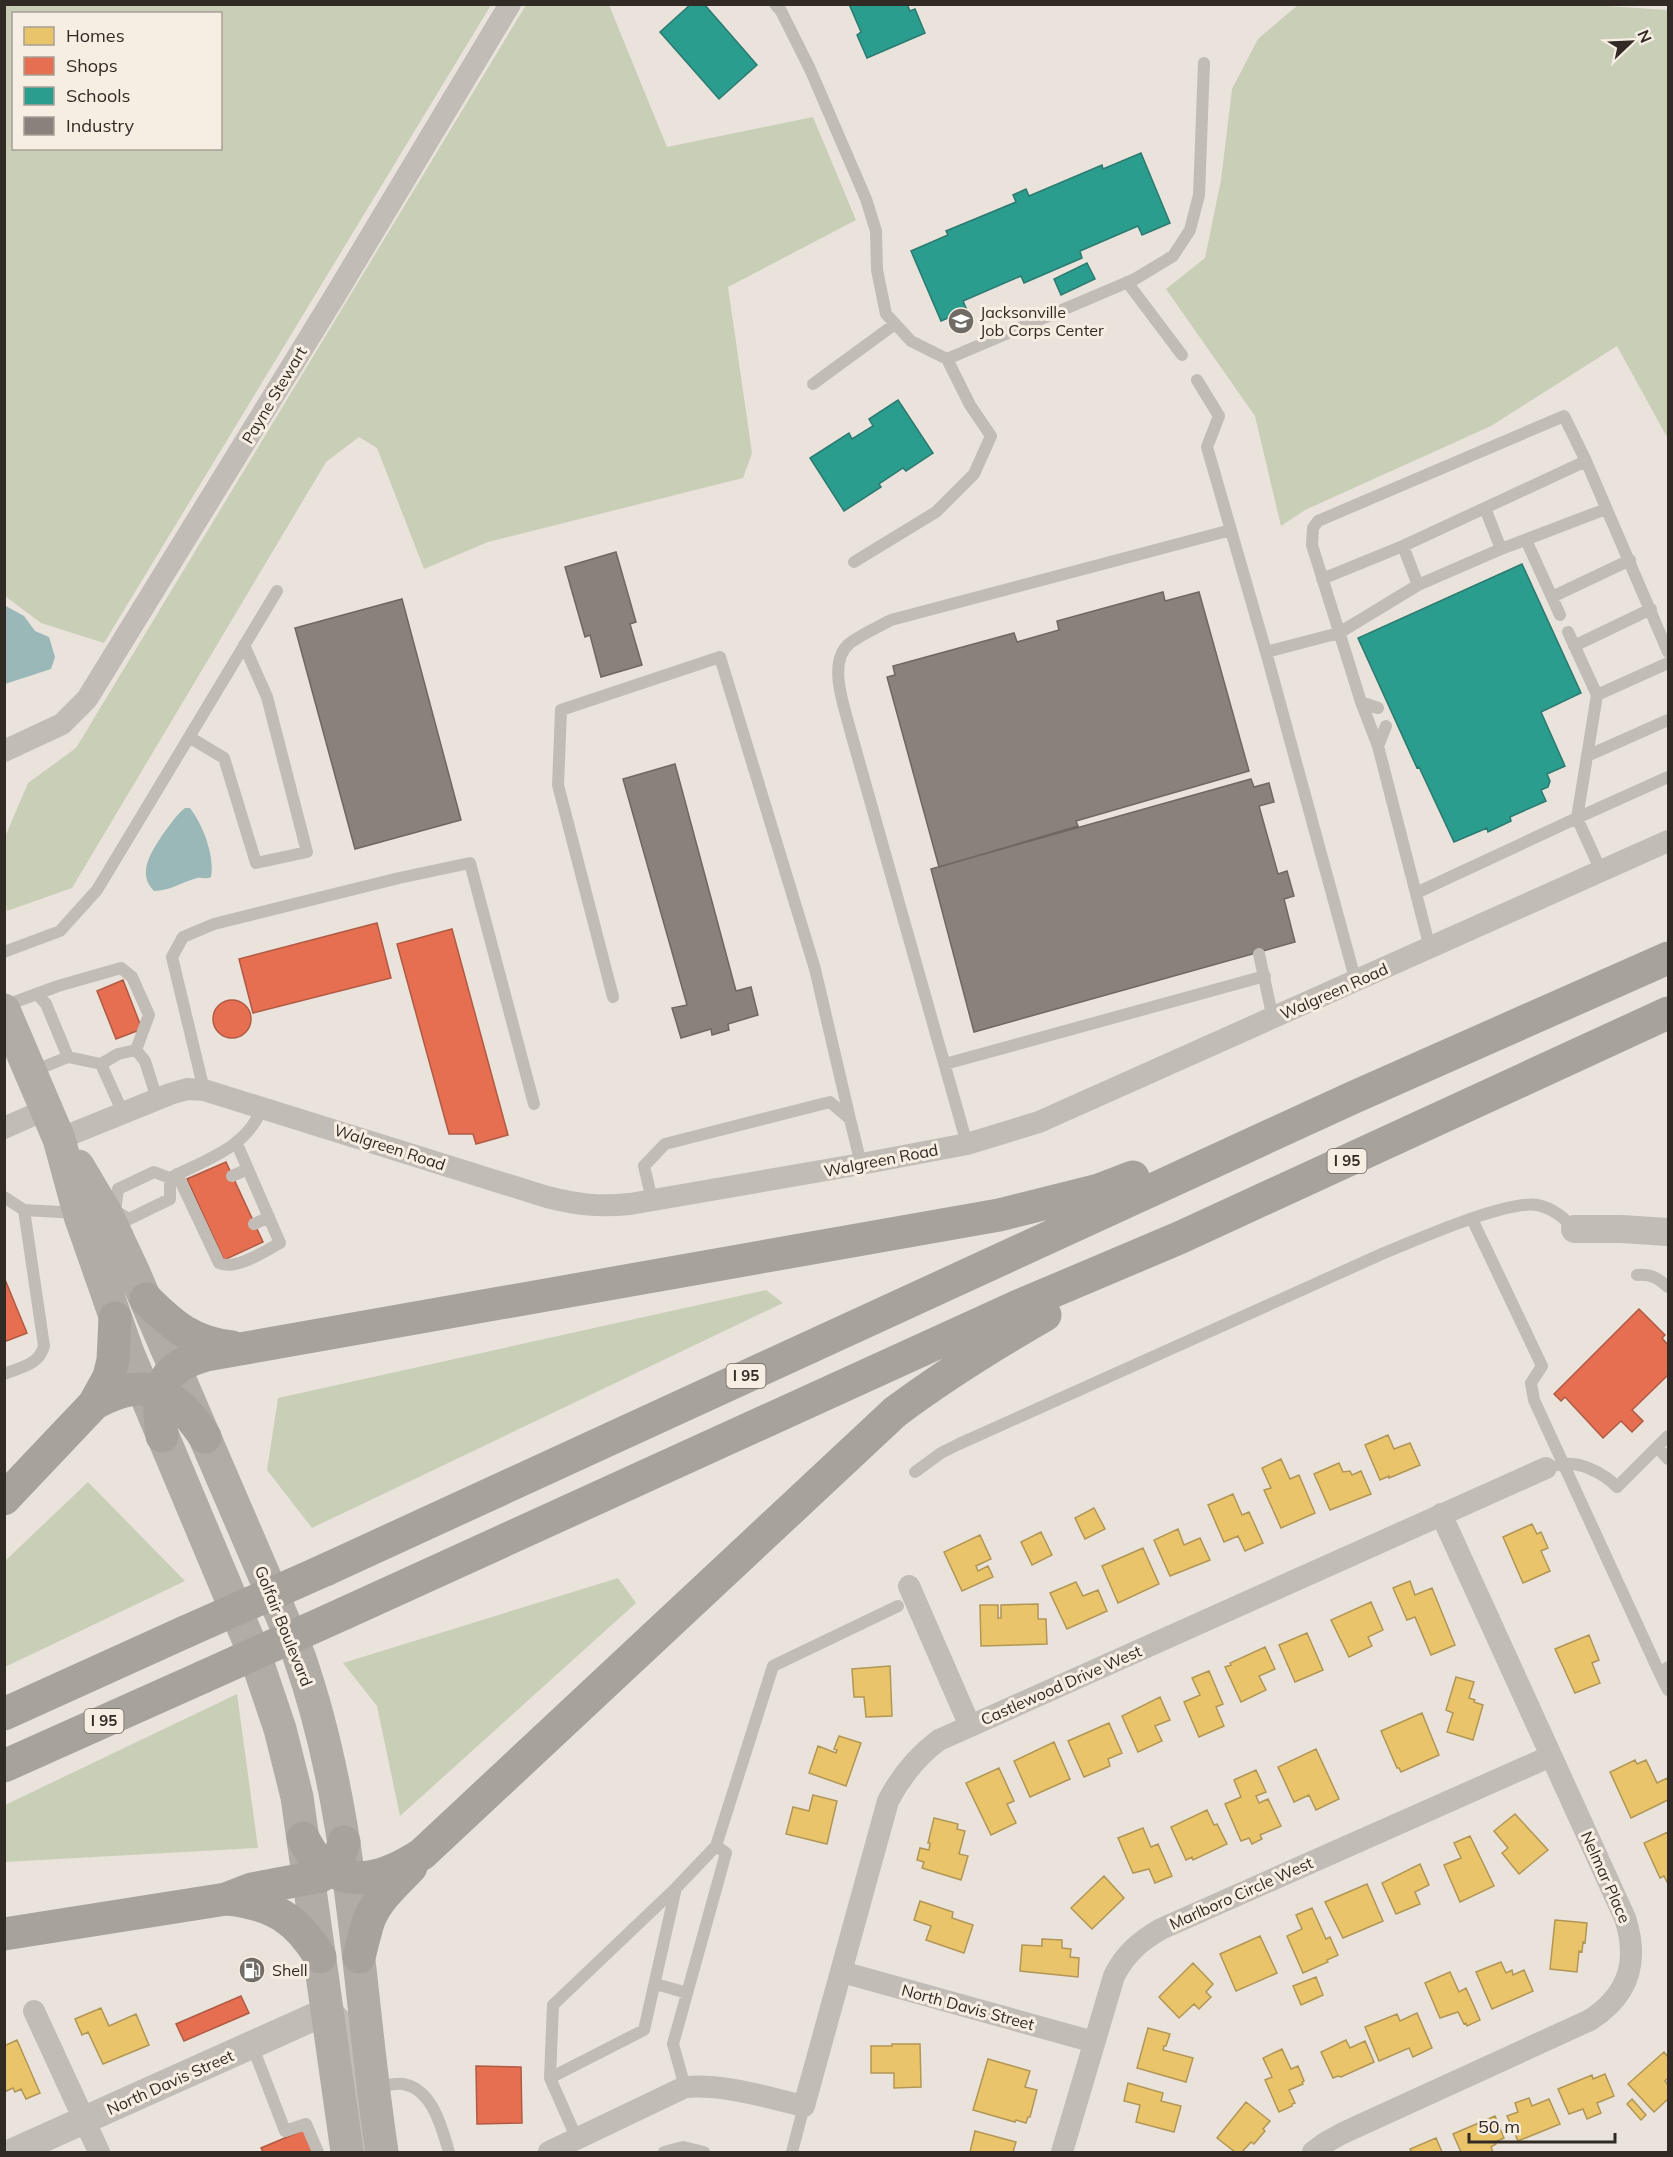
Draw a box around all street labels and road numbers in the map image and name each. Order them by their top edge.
street label: Payne Stewart [237,343,311,447]
street label: Walgreen Road [1277,958,1391,1024]
street label: Walgreen Road [332,1120,448,1174]
street label: Walgreen Road [822,1139,940,1181]
road number: I 95 [1328,1149,1366,1173]
road number: I 95 [726,1364,766,1388]
street label: Golfair Boulevard [251,1563,317,1689]
street label: Castlewood Drive West [978,1640,1145,1729]
road number: I 95 [84,1709,124,1733]
street label: Nelmar Place [1577,1828,1635,1926]
street label: Marlboro Circle West [1166,1852,1316,1934]
street label: North Davis Street [899,1980,1037,2034]
street label: North Davis Street [104,2045,237,2119]

